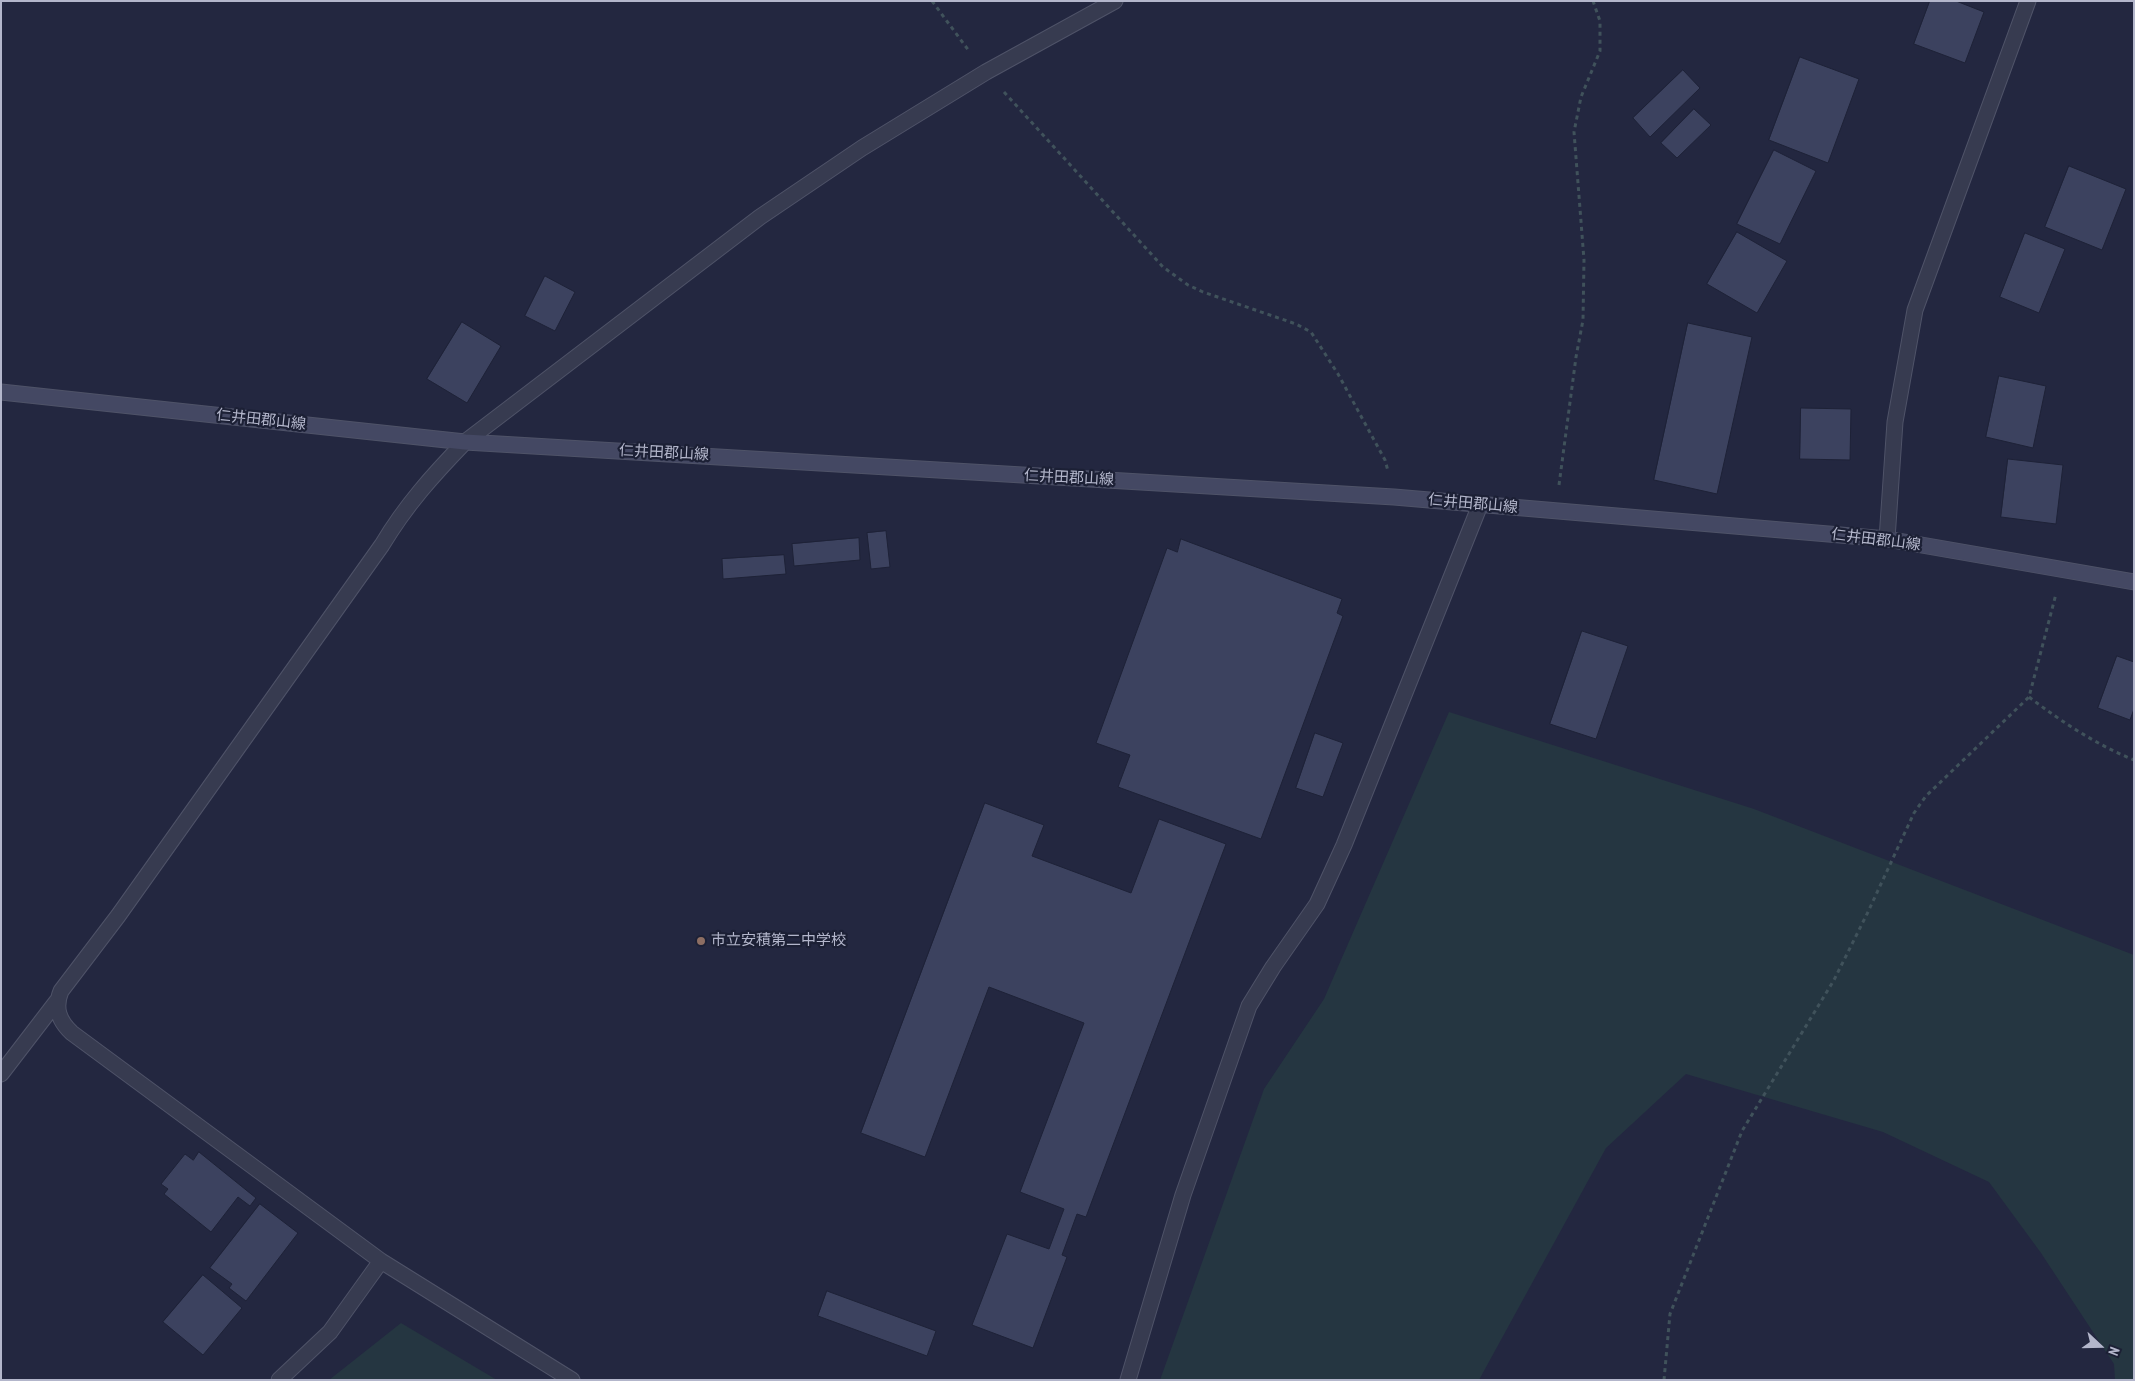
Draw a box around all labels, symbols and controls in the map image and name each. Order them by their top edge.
street label: 仁井田郡山線 [215,406,307,434]
street label: 仁井田郡山線 [619,442,709,464]
street label: 仁井田郡山線 [1024,467,1114,489]
street label: 仁井田郡山線 [1427,491,1519,517]
street label: 仁井田郡山線 [1830,526,1922,554]
place label: 市立安積第二中学校 [711,932,846,950]
marker: 市立安積第二中学校 [695,935,707,947]
north arrow [2075,1321,2125,1371]
text: N [2104,1345,2124,1358]

